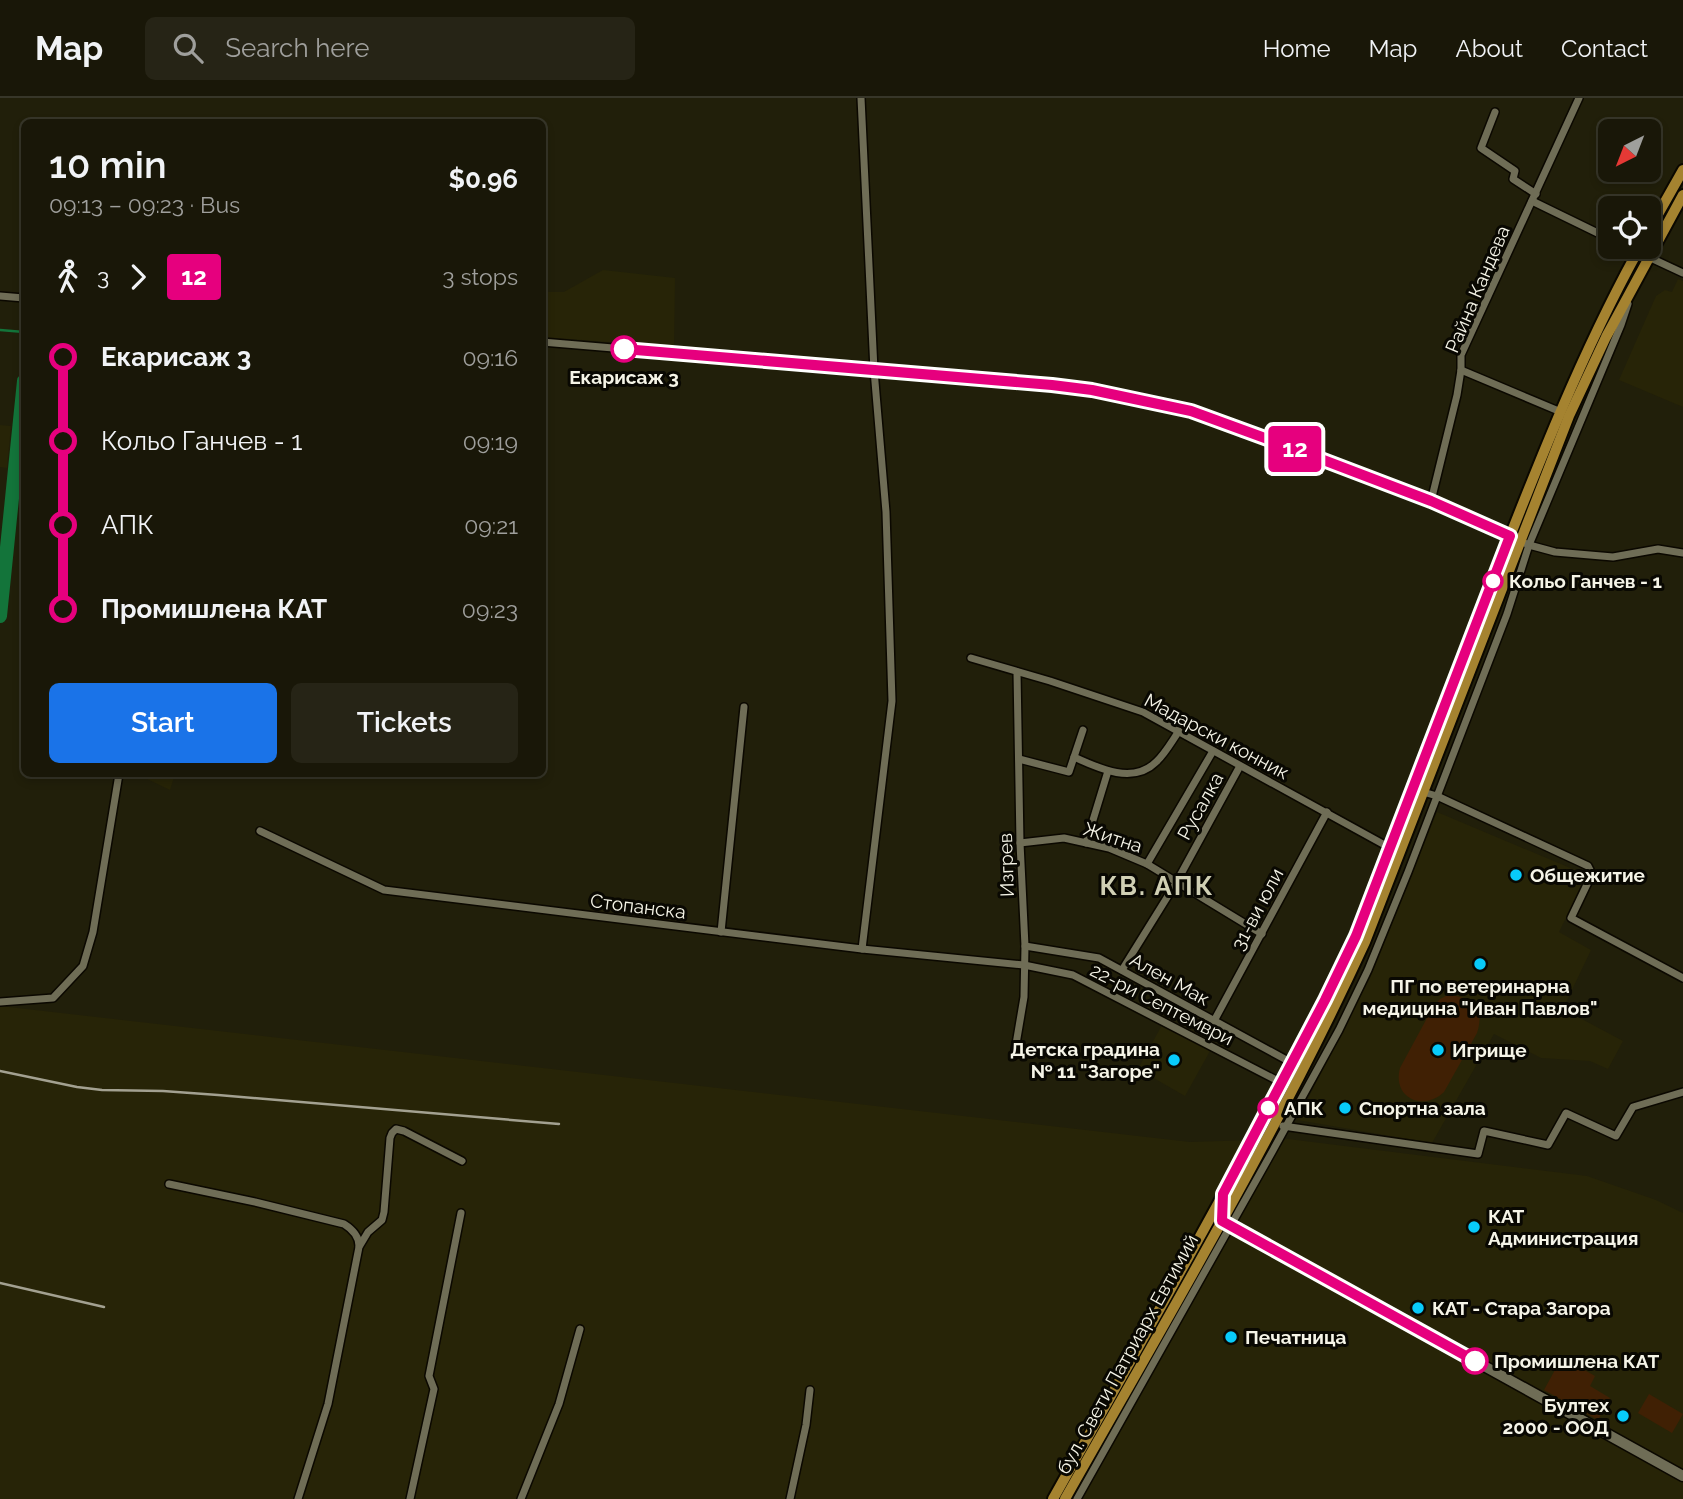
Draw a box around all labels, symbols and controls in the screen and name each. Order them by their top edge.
search box [145,17,635,80]
text: Map [35,29,103,68]
icon: search [169,29,207,67]
text: Search here [225,33,370,63]
text: Home [1263,34,1331,63]
text: Map [1369,34,1417,63]
text: About [1455,34,1523,63]
text: Contact [1561,34,1648,63]
north arrow [1598,119,1661,182]
map controls [1598,119,1661,259]
text: 10 min [49,142,167,187]
text: $0.96 [449,164,518,194]
text: 09:13 – 09:23 · Bus [49,191,240,218]
button: locate [1598,196,1661,259]
street label: Райна Кандева [1440,222,1514,356]
icon: walk [49,258,87,296]
icon: forward [119,258,157,296]
text: 12 [181,262,207,291]
text: 3 [97,263,109,290]
text: 3 stops [442,263,518,290]
marker: Екарисаж 3 [611,336,637,362]
text: Екарисаж 3 [101,342,251,372]
text: 09:16 [462,344,518,371]
place label: Екарисаж 3 [569,366,679,388]
text: Кольо Ганчев - 1 [101,426,302,456]
line badge: 12 [1264,426,1326,472]
text: 09:19 [463,428,518,455]
text: 12 [1282,434,1308,463]
text: АПК [101,510,154,540]
text: 09:21 [464,512,518,539]
place label: Кольо Ганчев - 1 [1509,570,1662,592]
marker: Кольо Ганчев - 1 [1483,571,1503,591]
text: Промишлена КАТ [101,594,327,624]
text: 09:23 [462,596,518,623]
button: Start [49,683,277,763]
button: Tickets [291,683,518,763]
street label: Мадарски конник [1141,689,1293,783]
street label: Русалка [1173,768,1227,844]
street label: Житна [1081,817,1145,857]
street label: Изгрев [994,833,1018,897]
street label: 31-ви юли [1226,864,1288,954]
place label: Общежитие [1530,864,1645,886]
marker: Общежитие [1508,867,1524,883]
district label: КВ. АПК [1099,871,1215,901]
street label: Стопанска [589,889,687,923]
street label: Ален Мак [1126,948,1214,1010]
marker: ПГ по ветеринарна медицина "Иван Павлов" [1472,956,1488,972]
street label: 22-ри Септември [1087,958,1237,1050]
place label: ПГ по ветеринарна медицина "Иван Павлов" [1363,975,1597,1019]
place label: Детска градина № 11 "Загоре" [1010,1038,1160,1082]
place label: Игрище [1452,1039,1527,1061]
marker: Игрище [1430,1042,1446,1058]
marker: Детска градина № 11 "Загоре" [1166,1052,1182,1068]
place label: АПК [1284,1097,1324,1119]
place label: Спортна зала [1359,1097,1486,1119]
marker: АПК [1258,1098,1278,1118]
marker: Спортна зала [1337,1100,1353,1116]
place label: КАТ Администрация [1488,1205,1638,1249]
marker: КАТ Администрация [1466,1219,1482,1235]
street label: бул. Свети Патриарх Евтимий [1052,1230,1202,1478]
place label: КАТ - Стара Загора [1432,1297,1611,1319]
marker: КАТ - Стара Загора [1410,1300,1426,1316]
place label: Печатница [1245,1326,1347,1348]
marker: Печатница [1223,1329,1239,1345]
marker: Промишлена КАТ [1462,1348,1488,1374]
place label: Промишлена КАТ [1494,1350,1659,1372]
place label: Бултех 2000 - ООД [1503,1394,1610,1438]
marker: Бултех 2000 - ООД [1615,1408,1631,1424]

